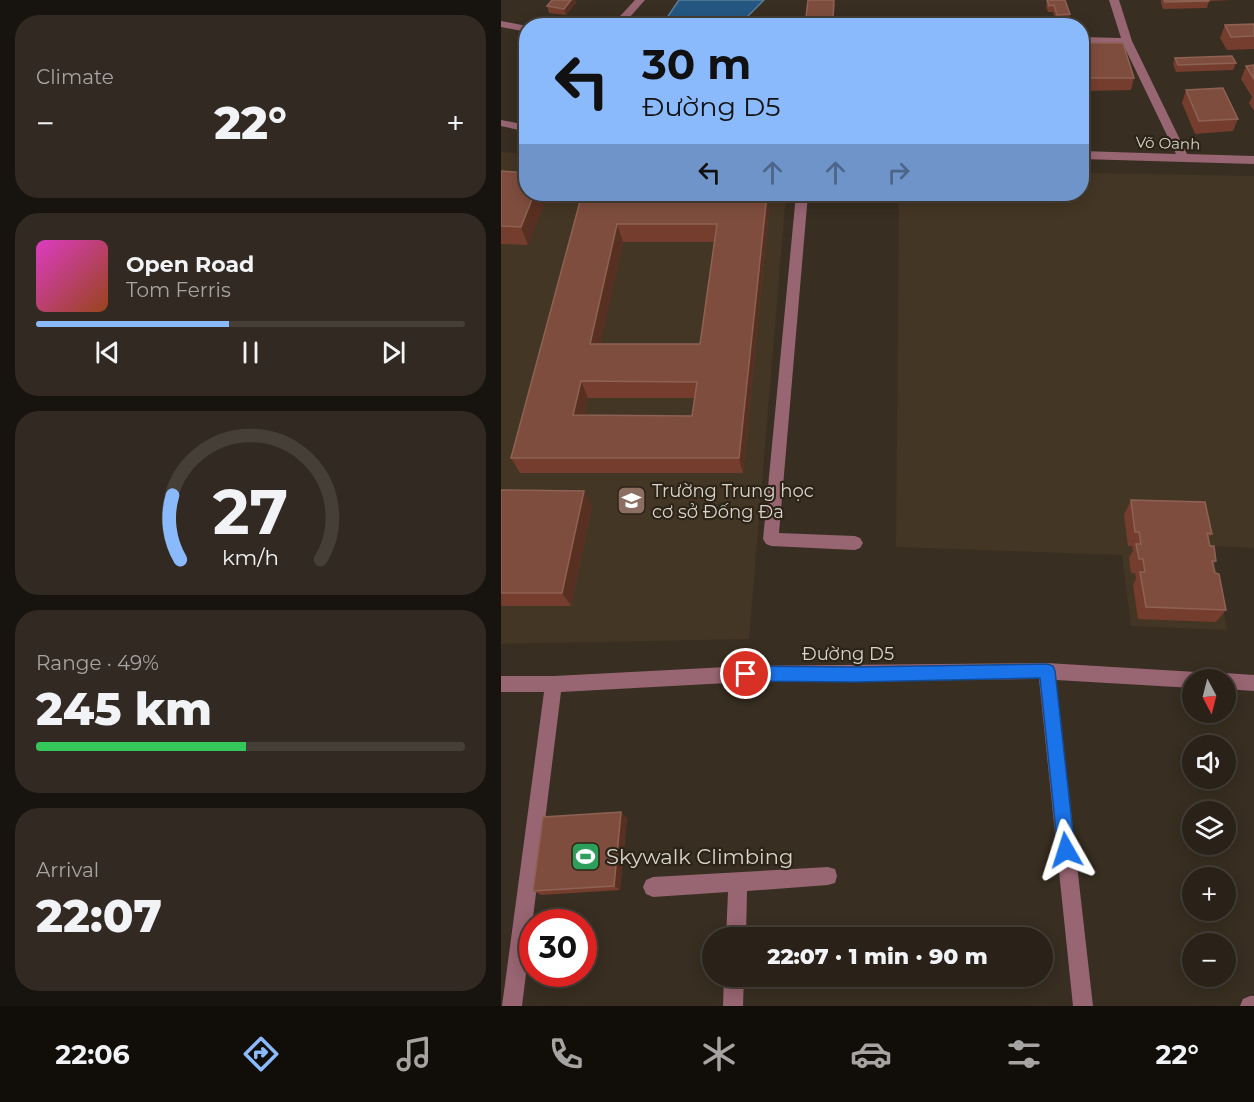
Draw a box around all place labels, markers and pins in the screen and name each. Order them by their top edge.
place label: Trường Trung học cơ sở Đống Đa [652,480,814,523]
school or university icon: Trường Trung học cơ sở Đống Đa [615,485,647,517]
pin [720,648,771,699]
sports icon: Skywalk Climbing [569,840,601,872]
place label: Skywalk Climbing [606,844,793,869]

